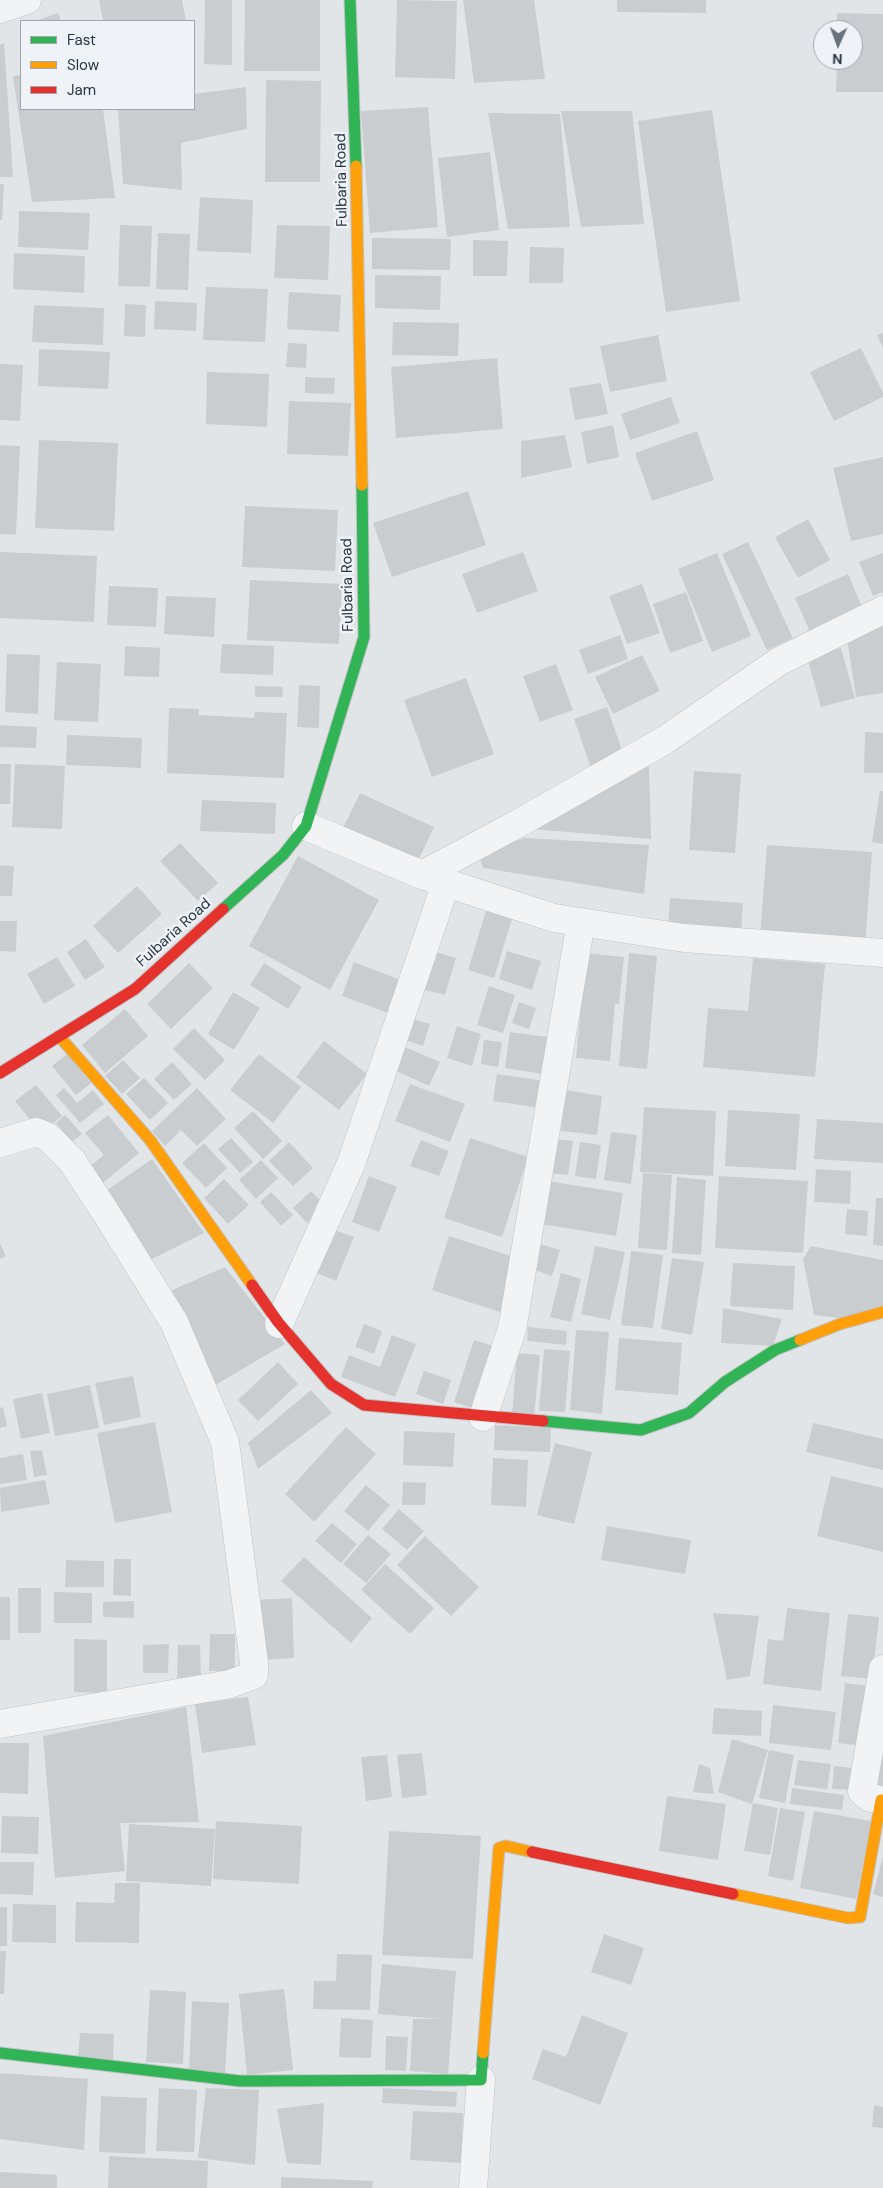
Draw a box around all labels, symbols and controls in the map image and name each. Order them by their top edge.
legend [20,20,195,110]
north arrow [813,20,863,70]
text: Fast [67,30,96,50]
text: N [832,50,843,68]
text: Slow [67,55,99,75]
text: Jam [67,80,96,100]
street label: Fulbaria Road [332,133,352,227]
street label: Fulbaria Road [338,538,358,632]
street label: Fulbaria Road [133,895,215,971]

